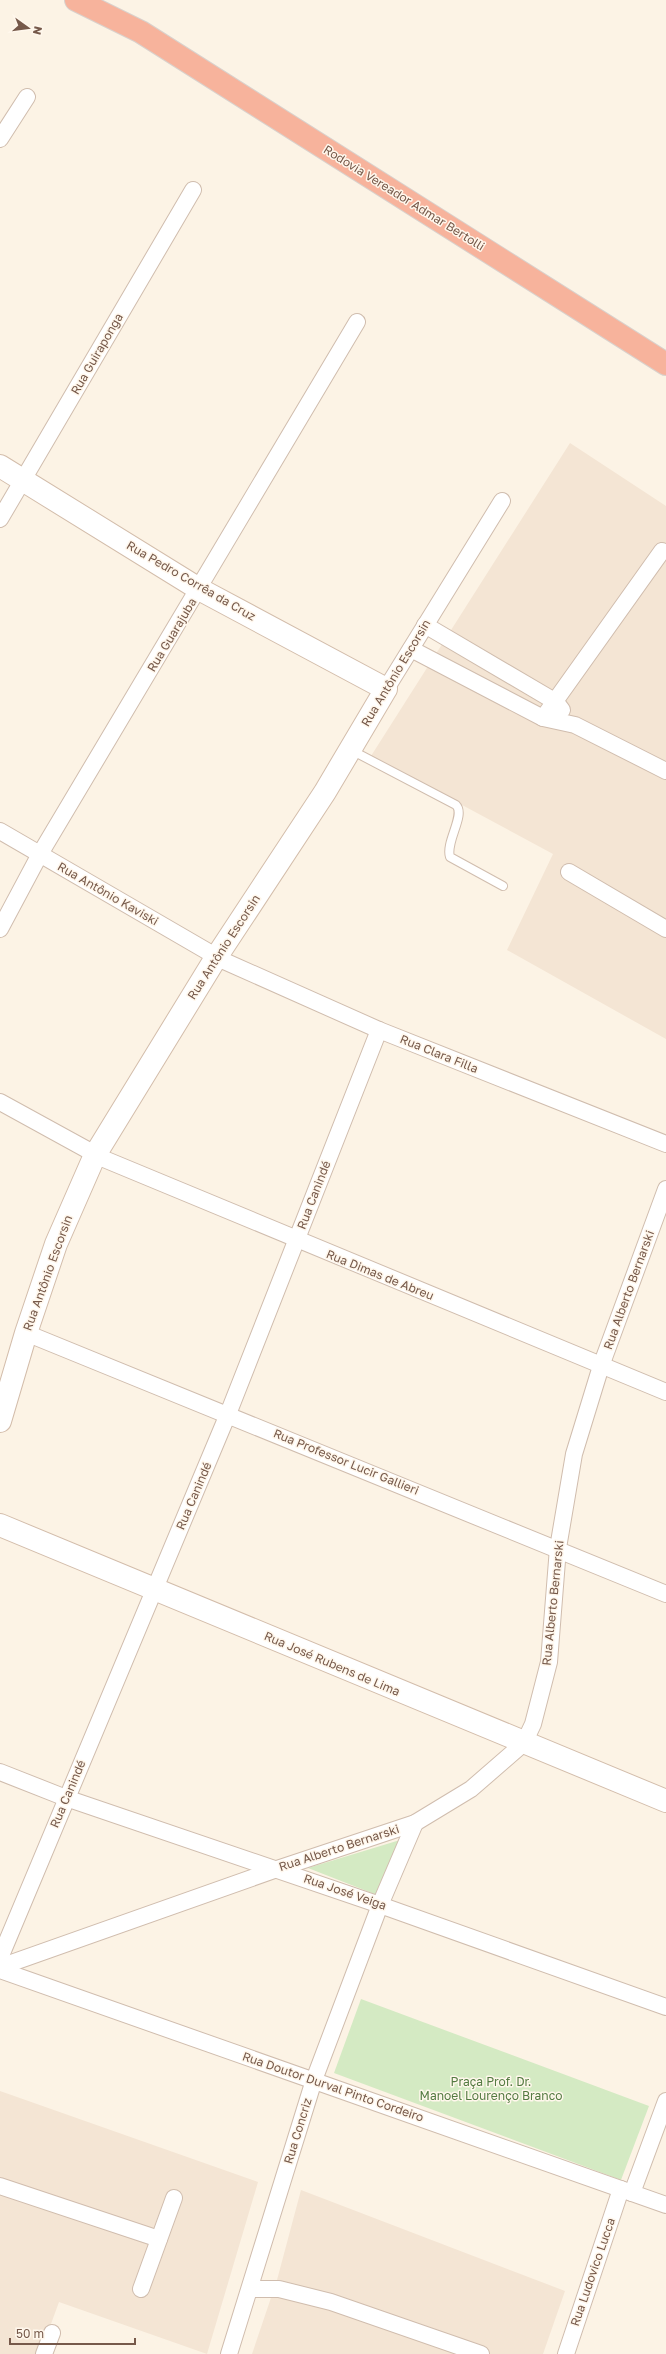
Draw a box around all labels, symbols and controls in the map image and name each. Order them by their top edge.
north arrow [8,8,48,48]
text: N [31,25,46,36]
street label: Rodovia Vereador Admar Bertolli [321,142,488,254]
street label: Rua Guiraponga [67,310,126,397]
street label: Rua Pedro Corrêa da Cruz [124,537,258,624]
street label: Rua Guarajuba [144,595,199,674]
street label: Rua Antônio Escorsin [358,617,433,729]
street label: Rua Antônio Kaviski [55,859,161,929]
street label: Rua Antônio Escorsin [184,891,263,1002]
street label: Rua Clara Filla [398,1031,480,1076]
street label: Rua Canindé [294,1158,333,1231]
street label: Rua Antônio Escorsin [20,1213,75,1333]
street label: Rua Alberto Bernarski [600,1228,657,1351]
street label: Rua Dimas de Abreu [324,1246,436,1303]
street label: Rua Professor Lucir Gallieri [271,1425,421,1498]
street label: Rua Canindé [173,1460,215,1532]
street label: Rua Alberto Bernarski [538,1540,567,1666]
street label: Rua José Rubens de Lima [262,1628,402,1699]
street label: Rua Canindé [47,1758,89,1830]
street label: Rua Alberto Bernarski [277,1821,401,1874]
street label: Rua José Veiga [302,1870,389,1913]
street label: Rua Doutor Durval Pinto Cordeiro [241,2048,426,2125]
park label: Praça Prof. Dr. Manoel Lourenço Branco [420,2074,562,2103]
street label: Rua Concriz [280,2096,315,2166]
street label: Rua Ludovico Lucca [567,2216,618,2328]
scale bar [10,2320,135,2346]
text: 50 m [16,2326,44,2341]

